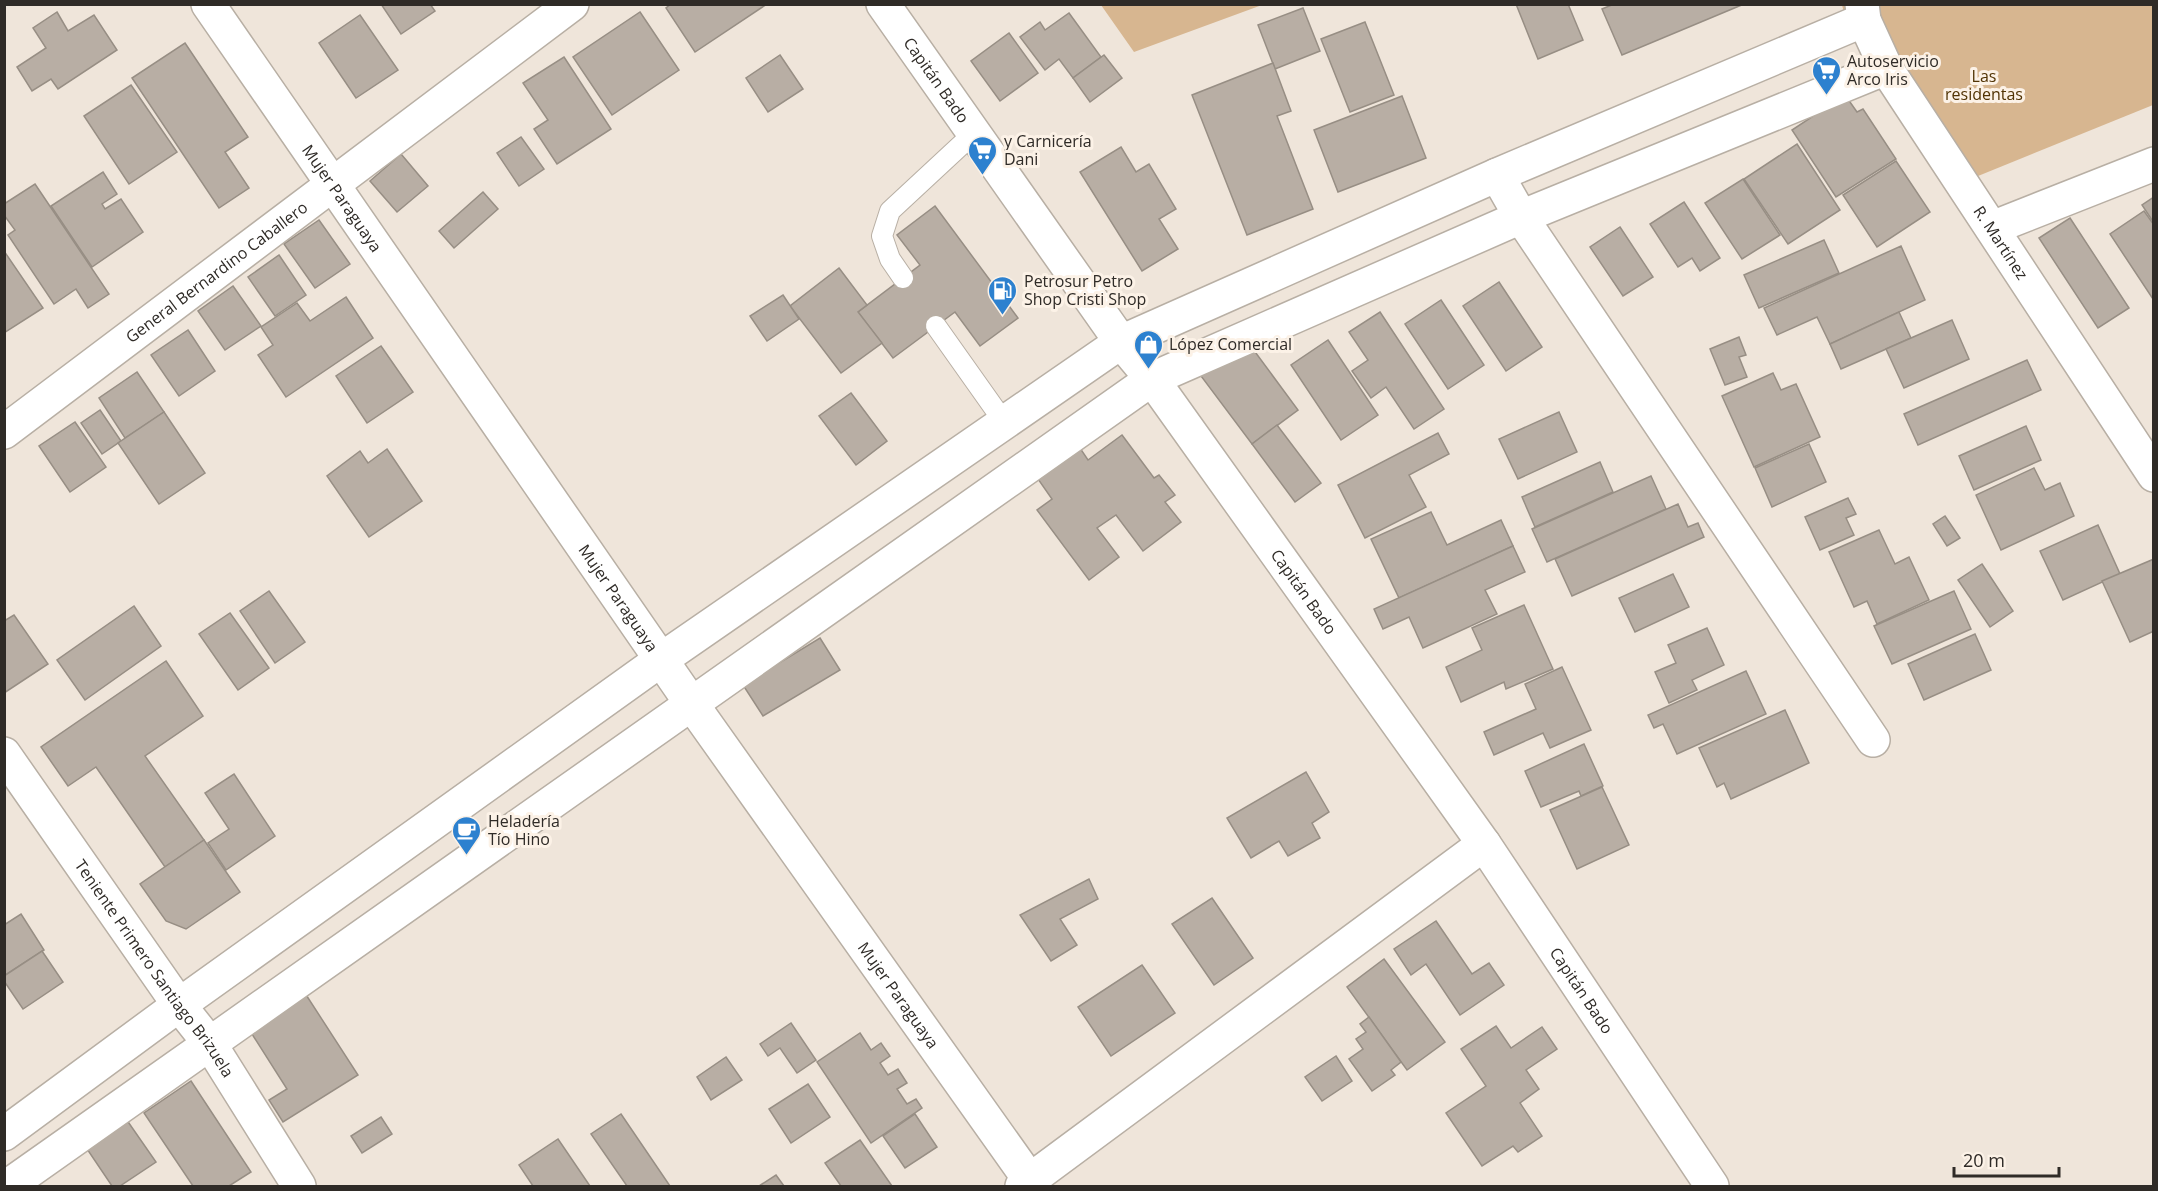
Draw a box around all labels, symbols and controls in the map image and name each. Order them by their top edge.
street label: Capitán Bado [899,33,974,127]
place label: Autoservicio Arco Iris [1847,50,1939,90]
supermarket icon: Autoservicio Arco Iris [1810,54,1842,96]
park label: Las residentas [1945,65,2023,105]
place label: y Carnicería Dani [1004,130,1092,170]
supermarket icon: y Carnicería Dani [967,134,999,176]
street label: Mujer Paraguaya [297,140,387,256]
street label: General Bernardino Caballero [121,196,312,348]
street label: R. Martínez [1969,201,2033,284]
place label: Petrosur Petro Shop Cristi Shop [1024,270,1146,310]
fuel station icon: Petrosur Petro Shop Cristi Shop [987,274,1019,316]
shop icon: López Comercial [1132,328,1164,370]
place label: López Comercial [1169,333,1292,355]
street label: Mujer Paraguaya [574,540,663,656]
street label: Capitán Bado [1266,545,1342,639]
place label: Heladería Tío Hino [488,810,560,850]
cafe icon: Heladería Tío Hino [451,814,483,856]
street label: Teniente Primero Santiago Brizuela [70,855,239,1082]
street label: Mujer Paraguaya [853,937,944,1053]
street label: Capitán Bado [1545,943,1619,1038]
scale bar [1954,1140,2059,1178]
text: 20 m [1963,1148,2005,1172]

